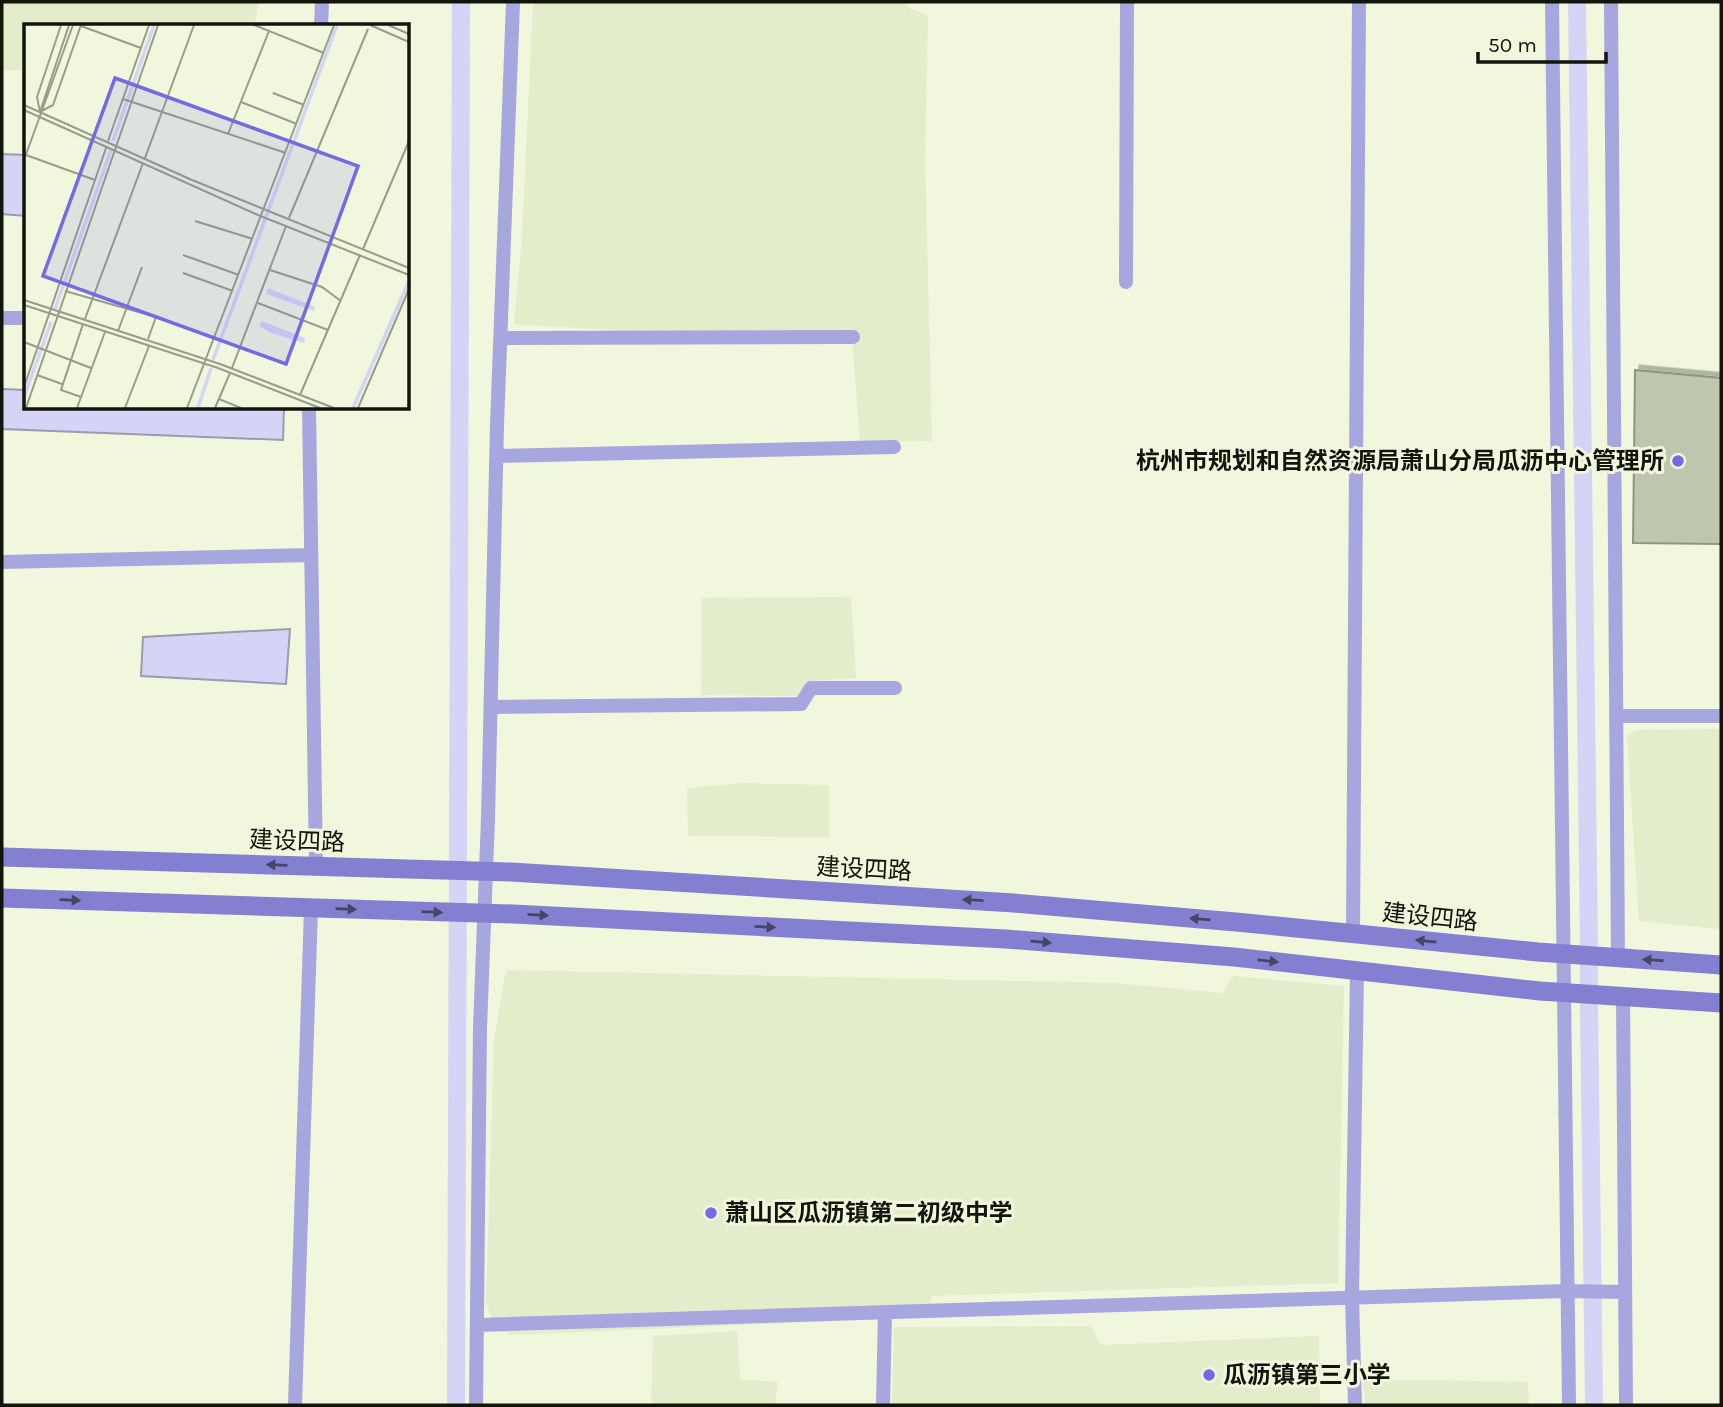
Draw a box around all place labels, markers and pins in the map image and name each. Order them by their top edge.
place label: 杭州市规划和自然资源局萧山分局瓜沥中心管理所 [1136,447,1664,475]
marker: 杭州市规划和自然资源局萧山分局瓜沥中心管理所 [1670,453,1686,469]
place label: 萧山区瓜沥镇第二初级中学 [725,1199,1013,1227]
marker: 萧山区瓜沥镇第二初级中学 [703,1205,719,1221]
place label: 瓜沥镇第三小学 [1223,1361,1391,1389]
marker: 瓜沥镇第三小学 [1201,1367,1217,1383]

